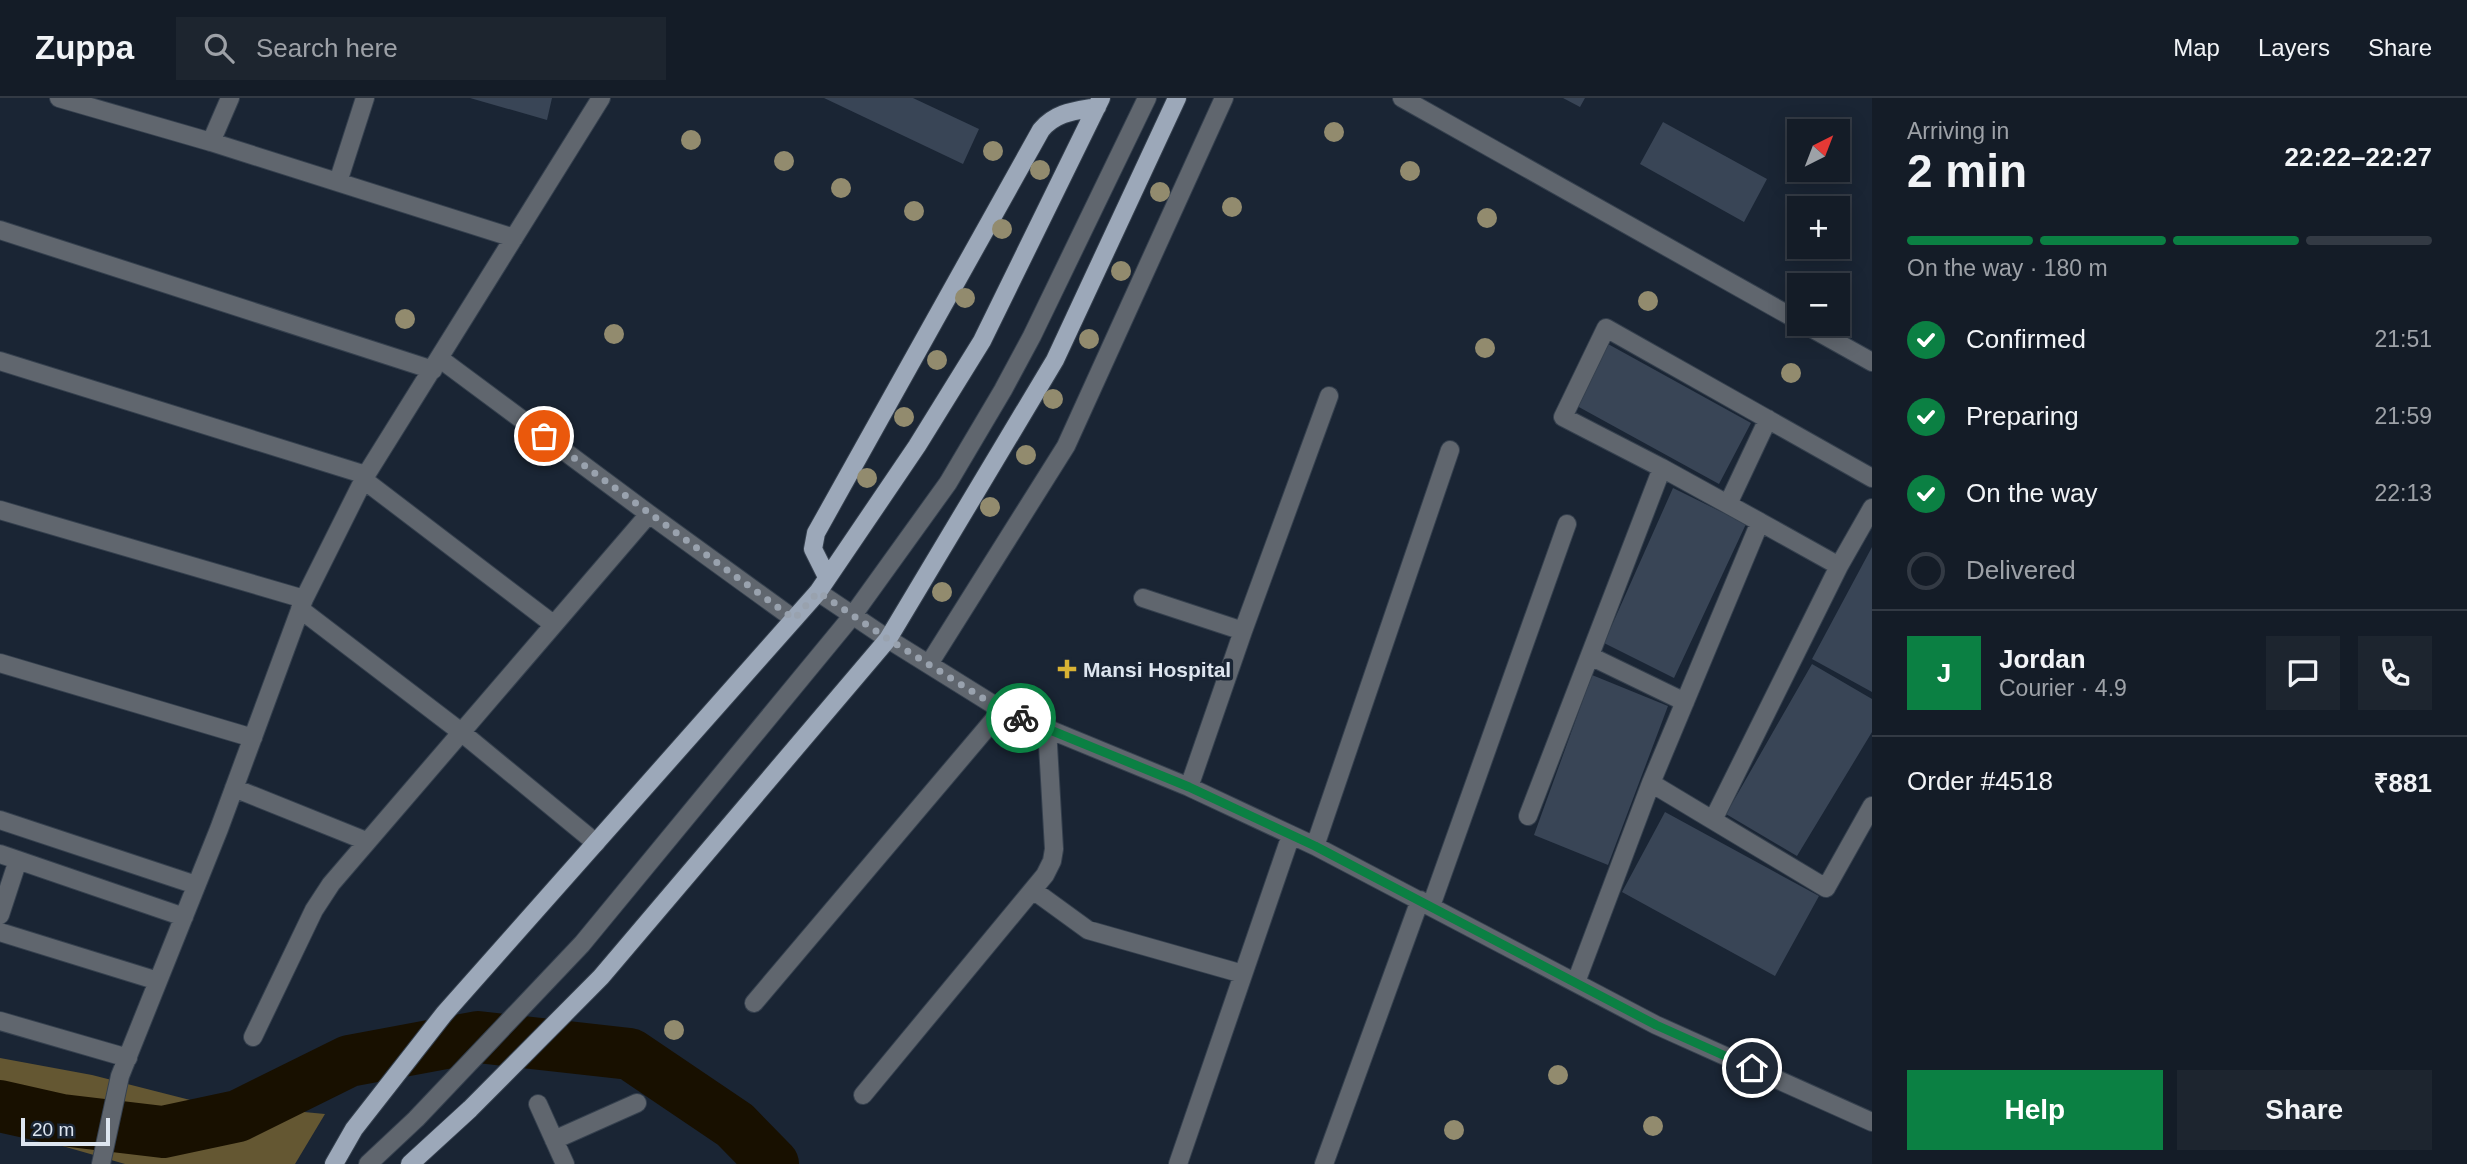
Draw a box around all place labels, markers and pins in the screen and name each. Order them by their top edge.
pin [514,406,574,466]
place label: Mansi Hospital [1083,658,1231,681]
marker: Mansi Hospital [1057,659,1077,679]
pin [1722,1038,1782,1098]

